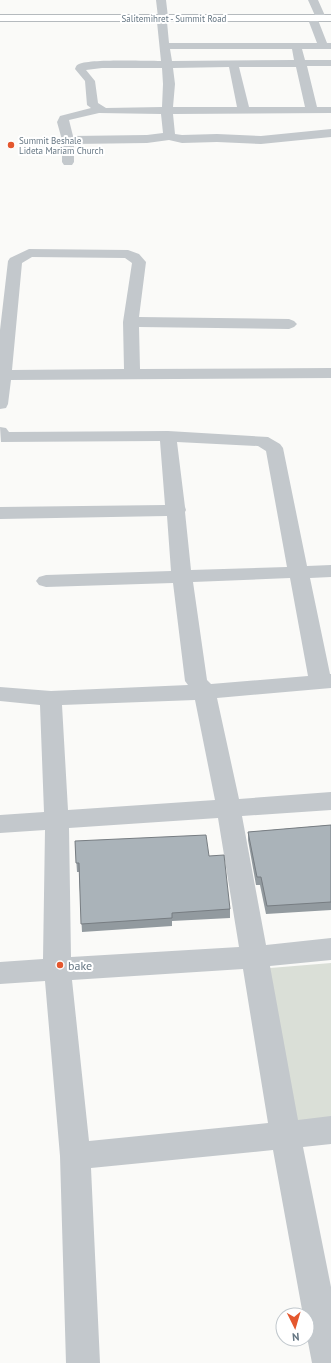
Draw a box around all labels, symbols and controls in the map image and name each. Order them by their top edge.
street label: Salitemihret - Summit Road [122,13,227,24]
place label: Summit Beshale Lideta Mariam Church [19,135,104,156]
marker: Summit Beshale Lideta Mariam Church [6,140,16,150]
place label: bake [68,958,92,973]
marker: bake [55,960,65,970]
north arrow [275,1307,315,1347]
text: N [292,1330,300,1344]

